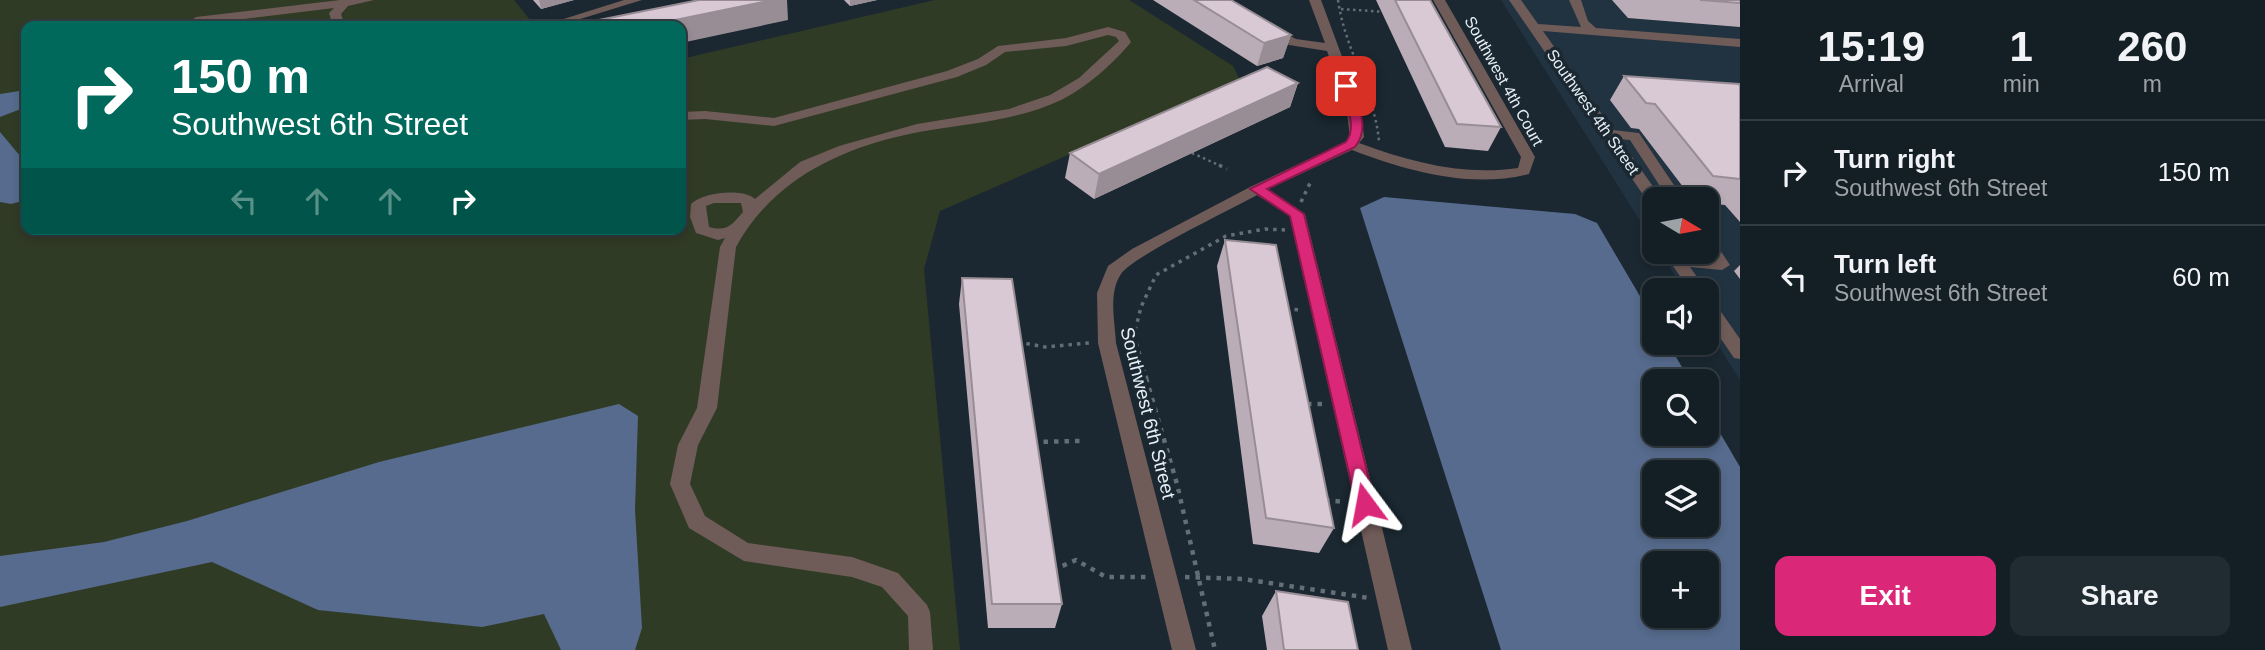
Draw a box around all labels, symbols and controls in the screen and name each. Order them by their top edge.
street label: Southwest 4th Court [1461,13,1547,149]
text: 15:19 [1818,23,1925,70]
text: 1 [2009,23,2033,70]
text: 260 [2117,23,2187,70]
street label: Southwest 4th Street [1543,46,1643,178]
icon: right [56,49,147,140]
text: 150 m [171,49,310,103]
pin [1316,56,1376,116]
icon: arrive [1327,67,1365,105]
text: Arrival [1839,71,1904,97]
text: min [2003,71,2040,97]
text: m [2143,71,2162,97]
text: Southwest 6th Street [171,106,468,142]
text: Turn right [1834,144,1955,174]
icon: right [1775,154,1813,192]
text: 150 m [2158,157,2230,187]
text: Southwest 6th Street [1834,175,2048,201]
icon: left [225,182,263,220]
icon: ahead [298,182,336,220]
icon: ahead [371,182,409,220]
icon: right [444,182,482,220]
north arrow [1642,187,1718,264]
map controls [1642,187,1719,628]
text: Turn left [1834,249,1936,279]
icon: left [1775,259,1813,297]
text: 60 m [2172,262,2230,292]
button: sound [1642,278,1719,355]
text: Southwest 6th Street [1834,280,2048,306]
street label: Southwest 6th Street [1116,325,1180,502]
button: search [1642,369,1719,446]
button: layers [1642,460,1719,537]
position arrow [1328,467,1402,541]
button: + [1642,551,1719,628]
button: Exit [1775,556,1996,636]
button: Share [2010,556,2230,636]

